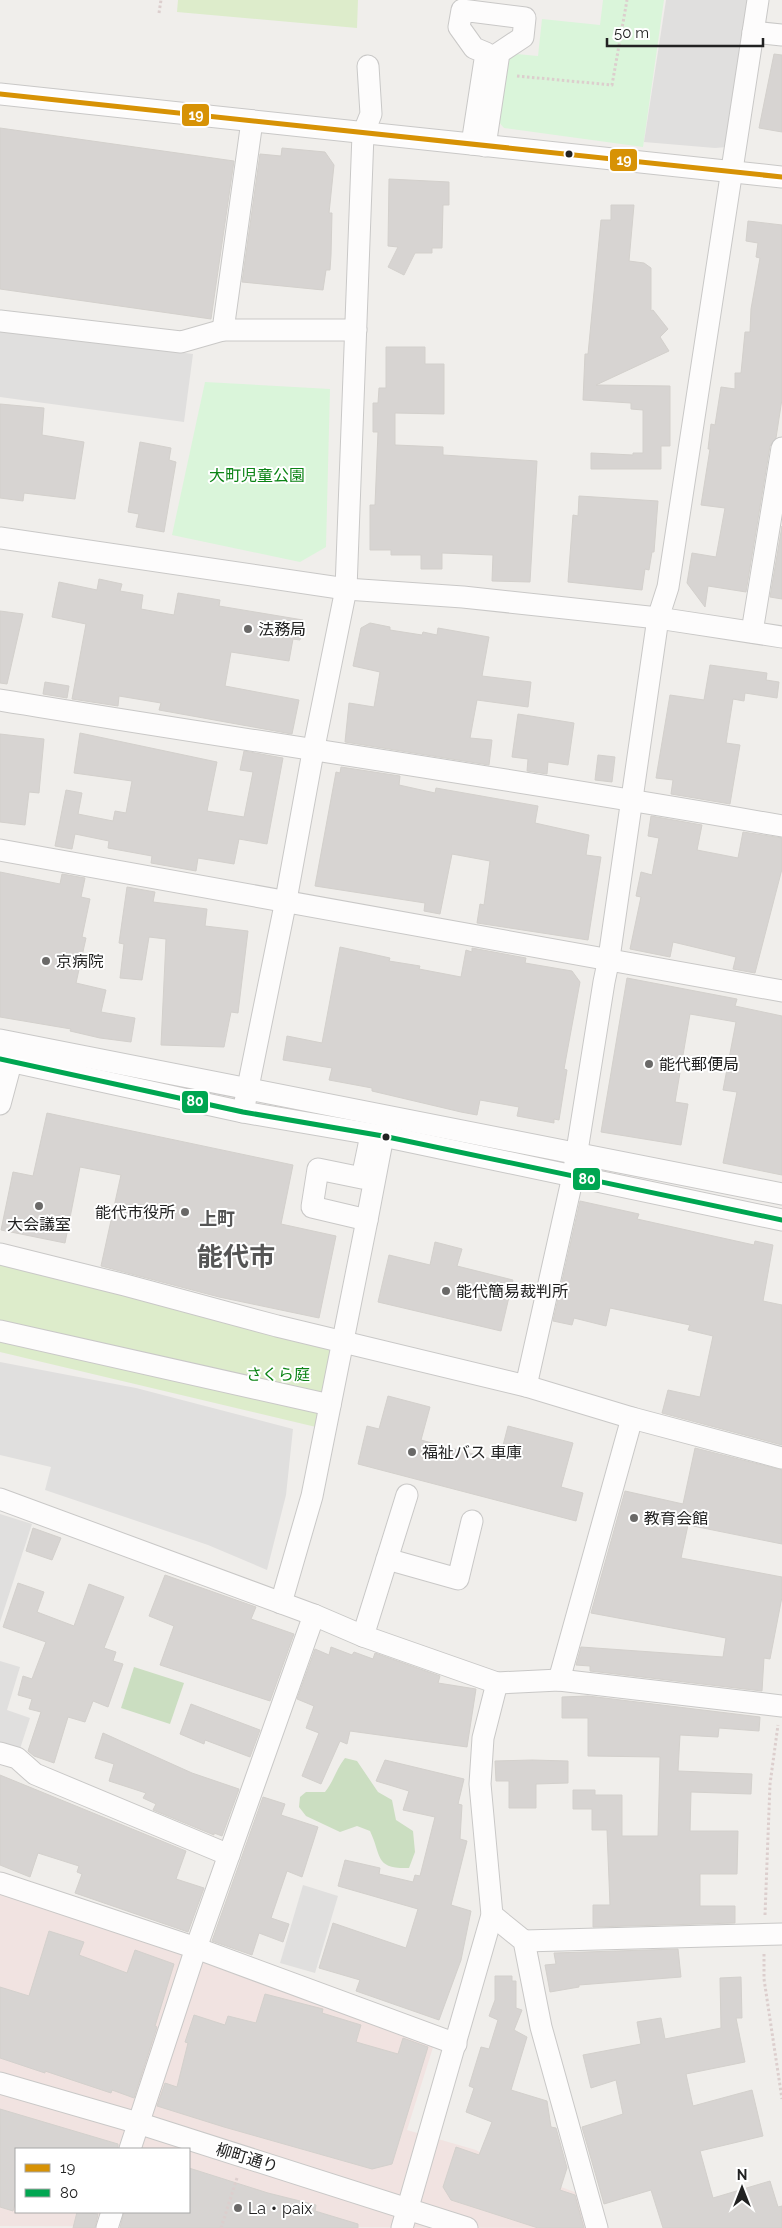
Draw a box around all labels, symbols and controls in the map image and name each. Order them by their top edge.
scale bar [607,15,763,47]
text: 50 m [614,24,649,42]
line badge: 19 [181,103,210,127]
text: 19 [188,107,204,123]
line badge: 19 [609,148,638,172]
unlabelled marker [564,149,574,159]
text: 19 [616,152,632,168]
park label: 大町児童公園 [209,466,305,485]
place label: 法務局 [258,620,306,639]
marker: 法務局 [242,623,254,635]
place label: 京病院 [56,952,104,971]
marker: 京病院 [40,955,52,967]
place label: 能代郵便局 [659,1055,739,1074]
marker: 能代郵便局 [643,1058,655,1070]
line badge: 80 [181,1090,209,1114]
text: 80 [186,1093,204,1109]
unlabelled marker [381,1132,391,1142]
line badge: 80 [572,1167,601,1191]
text: 80 [578,1171,596,1187]
marker: 大会議室 [33,1200,45,1212]
place label: 能代市役所 [95,1203,175,1222]
marker: 能代市役所 [179,1206,191,1218]
district label: 上町 [199,1208,235,1229]
place label: 大会議室 [7,1215,71,1234]
district label: 能代市 [197,1242,275,1272]
place label: 能代簡易裁判所 [456,1282,568,1301]
marker: 能代簡易裁判所 [440,1285,452,1297]
park label: さくら庭 [246,1365,310,1384]
place label: 福祉バス 車庫 [422,1443,522,1462]
marker: 福祉バス 車庫 [406,1446,418,1458]
place label: 教育会館 [644,1509,708,1528]
marker: 教育会館 [628,1512,640,1524]
street label: 柳町通り [214,2140,280,2176]
legend [15,2148,190,2213]
text: 19 [60,2159,75,2177]
north arrow [717,2163,767,2213]
text: N [737,2167,747,2183]
text: 80 [60,2184,78,2202]
place label: La・paix [248,2199,312,2218]
marker: La・paix [232,2202,244,2214]

